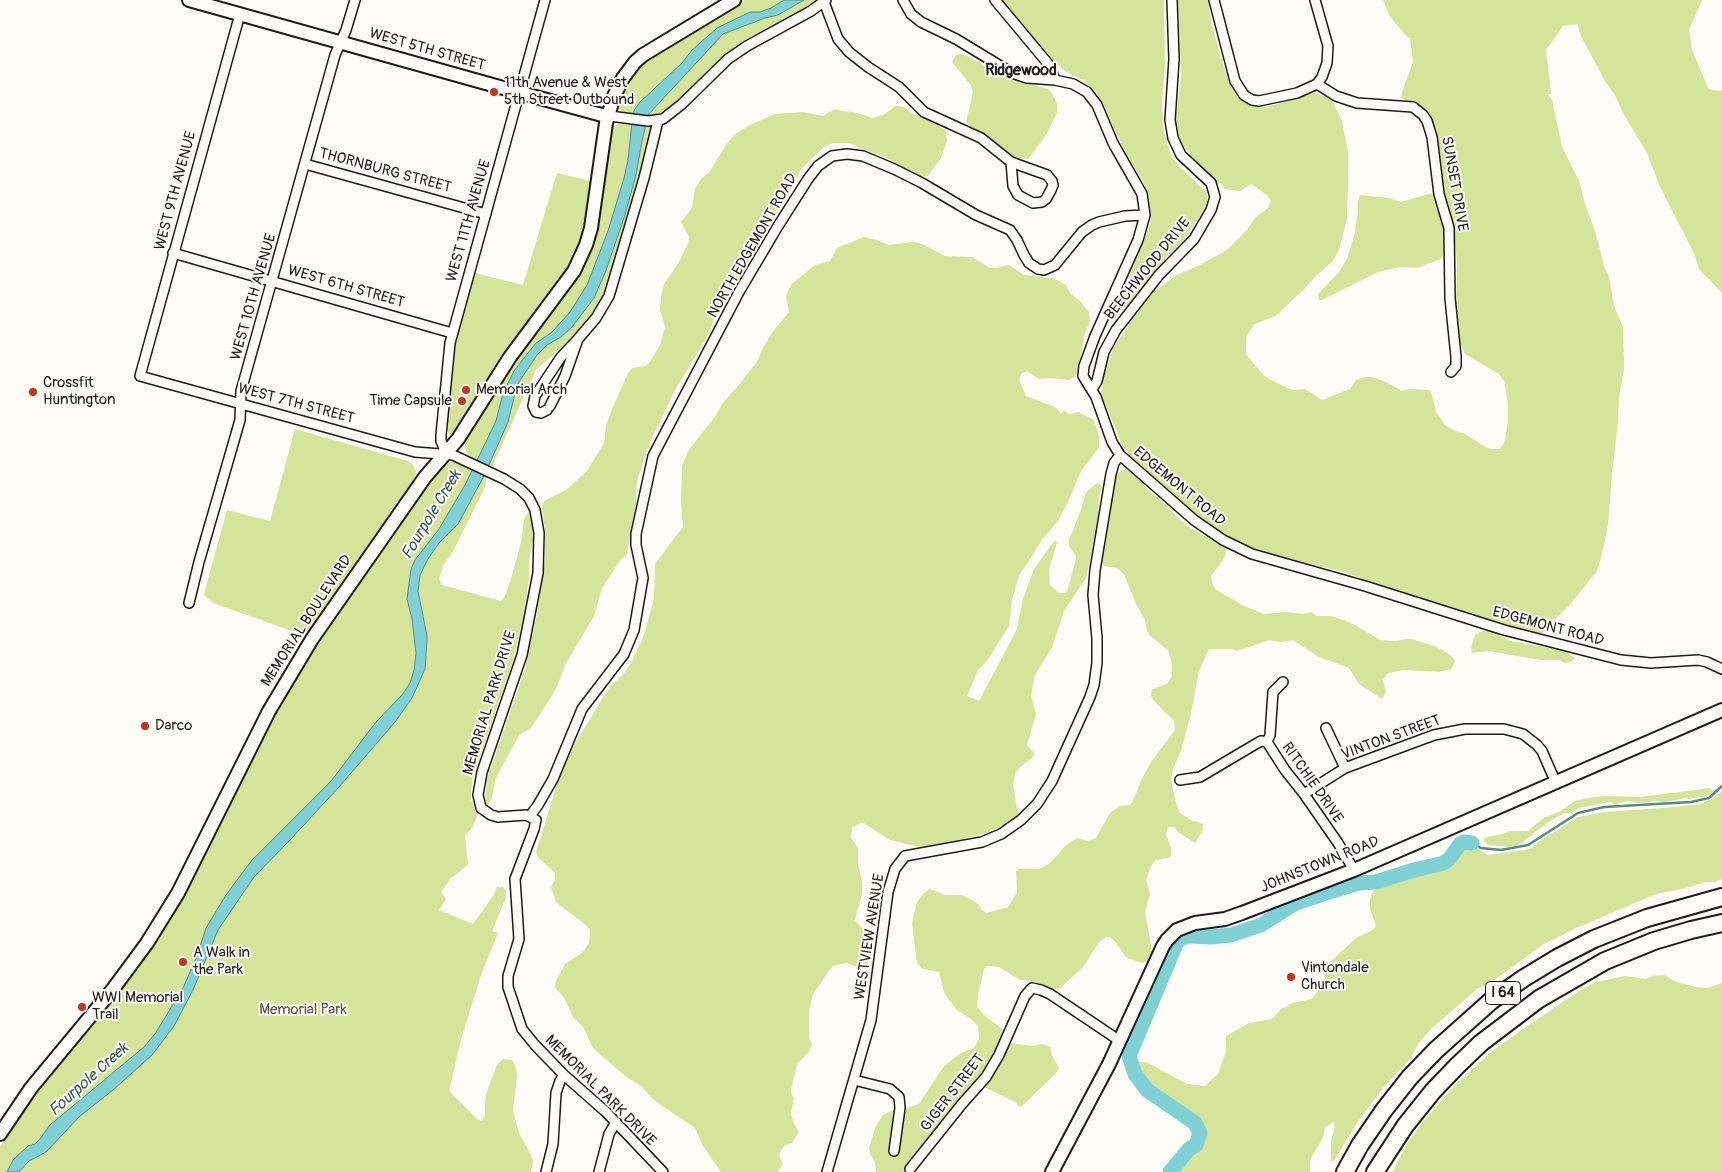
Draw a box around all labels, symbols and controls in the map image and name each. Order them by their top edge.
street label: WEST 5TH STREET [367,25,487,75]
district label: Ridgewood [985,61,1057,81]
place label: 11th Avenue & West 5th Street Outbound [504,74,634,109]
marker: 11th Avenue & West 5th Street Outbound [488,86,500,98]
street label: WEST 9TH AVENUE [151,130,201,252]
street label: SUNSET DRIVE [1437,135,1471,233]
street label: THORNBURG STREET [317,145,453,197]
street label: WEST 11TH AVENUE [443,158,495,284]
street label: NORTH EDGEMONT ROAD [704,171,802,321]
street label: BEECHWOOD DRIVE [1101,214,1195,324]
street label: WEST 10TH AVENUE [227,232,281,362]
street label: WEST 6TH STREET [286,262,406,312]
place label: Crossfit Huntington [43,374,115,409]
street label: WEST 7TH STREET [236,380,356,428]
place label: Memorial Arch [476,381,567,399]
marker: Memorial Arch [460,384,472,396]
marker: Crossfit Huntington [27,386,39,398]
place label: Time Capsule [369,392,452,410]
marker: Time Capsule [456,395,468,407]
street label: EDGEMONT ROAD [1129,443,1229,531]
water label: Fourpole Creek [398,467,466,563]
street label: MEMORIAL BOULEVARD [258,552,356,690]
street label: EDGEMONT ROAD [1490,604,1606,650]
street label: MEMORIAL PARK DRIVE [460,629,520,777]
street label: VINTON STREET [1339,712,1443,764]
place label: Darco [155,717,192,735]
marker: Darco [139,720,151,732]
street label: RITCHIE DRIVE [1278,739,1346,827]
street label: JOHNSTOWN ROAD [1258,833,1382,897]
street label: WESTVIEW AVENUE [851,873,889,1001]
place label: A Walk in the Park [193,944,250,979]
marker: A Walk in the Park [177,956,189,968]
place label: Vintondale Church [1301,959,1369,994]
marker: Vintondale Church [1285,971,1297,983]
road number: I 64 [1486,981,1520,1004]
place label: WWI Memorial Trail [92,989,183,1024]
marker: WWI Memorial Trail [76,1001,88,1013]
park label: Memorial Park [259,1001,347,1019]
street label: MEMORIAL PARK DRIVE [541,1032,659,1150]
water label: Fourpole Creek [45,1039,133,1121]
street label: GIGER STREET [917,1051,989,1135]

